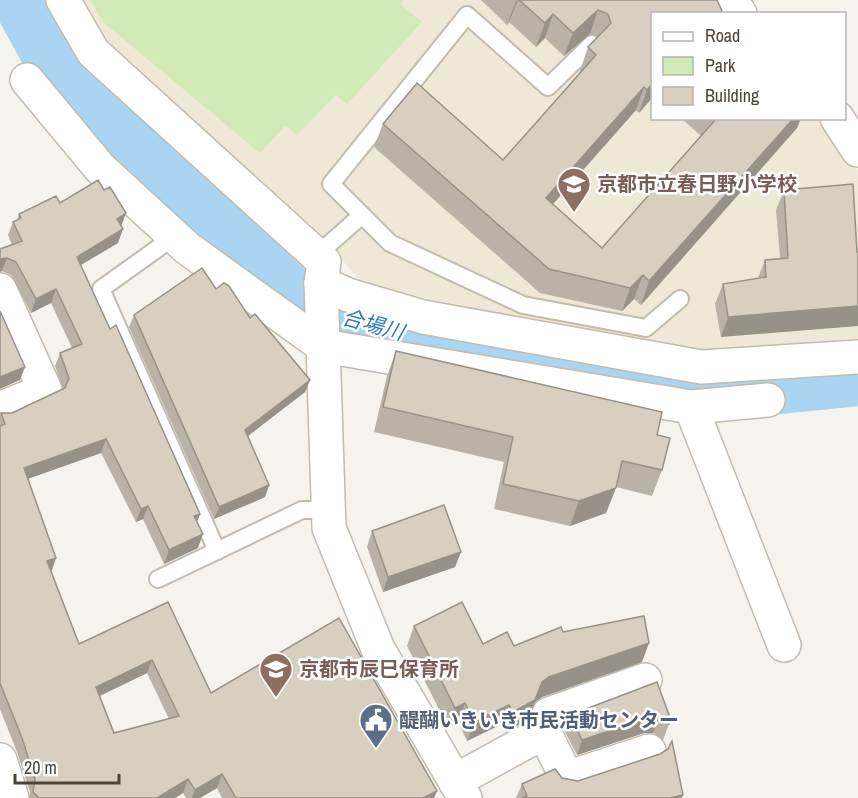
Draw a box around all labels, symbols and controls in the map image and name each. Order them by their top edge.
legend [651,12,846,120]
text: Road [705,23,740,48]
text: Park [705,53,736,78]
text: Building [705,83,760,108]
school or university icon: 京都市立春日野小学校 [556,166,592,213]
place label: 京都市立春日野小学校 [597,170,797,197]
water label: 合場川 [339,302,409,347]
school or university icon: 京都市辰巳保育所 [258,651,294,698]
place label: 京都市辰巳保育所 [299,655,459,682]
public building icon: 醍醐いきいき市民活動センター [358,702,394,749]
place label: 醍醐いきいき市民活動センター [399,706,679,733]
scale bar [15,747,118,785]
text: 20 m [24,755,57,780]

